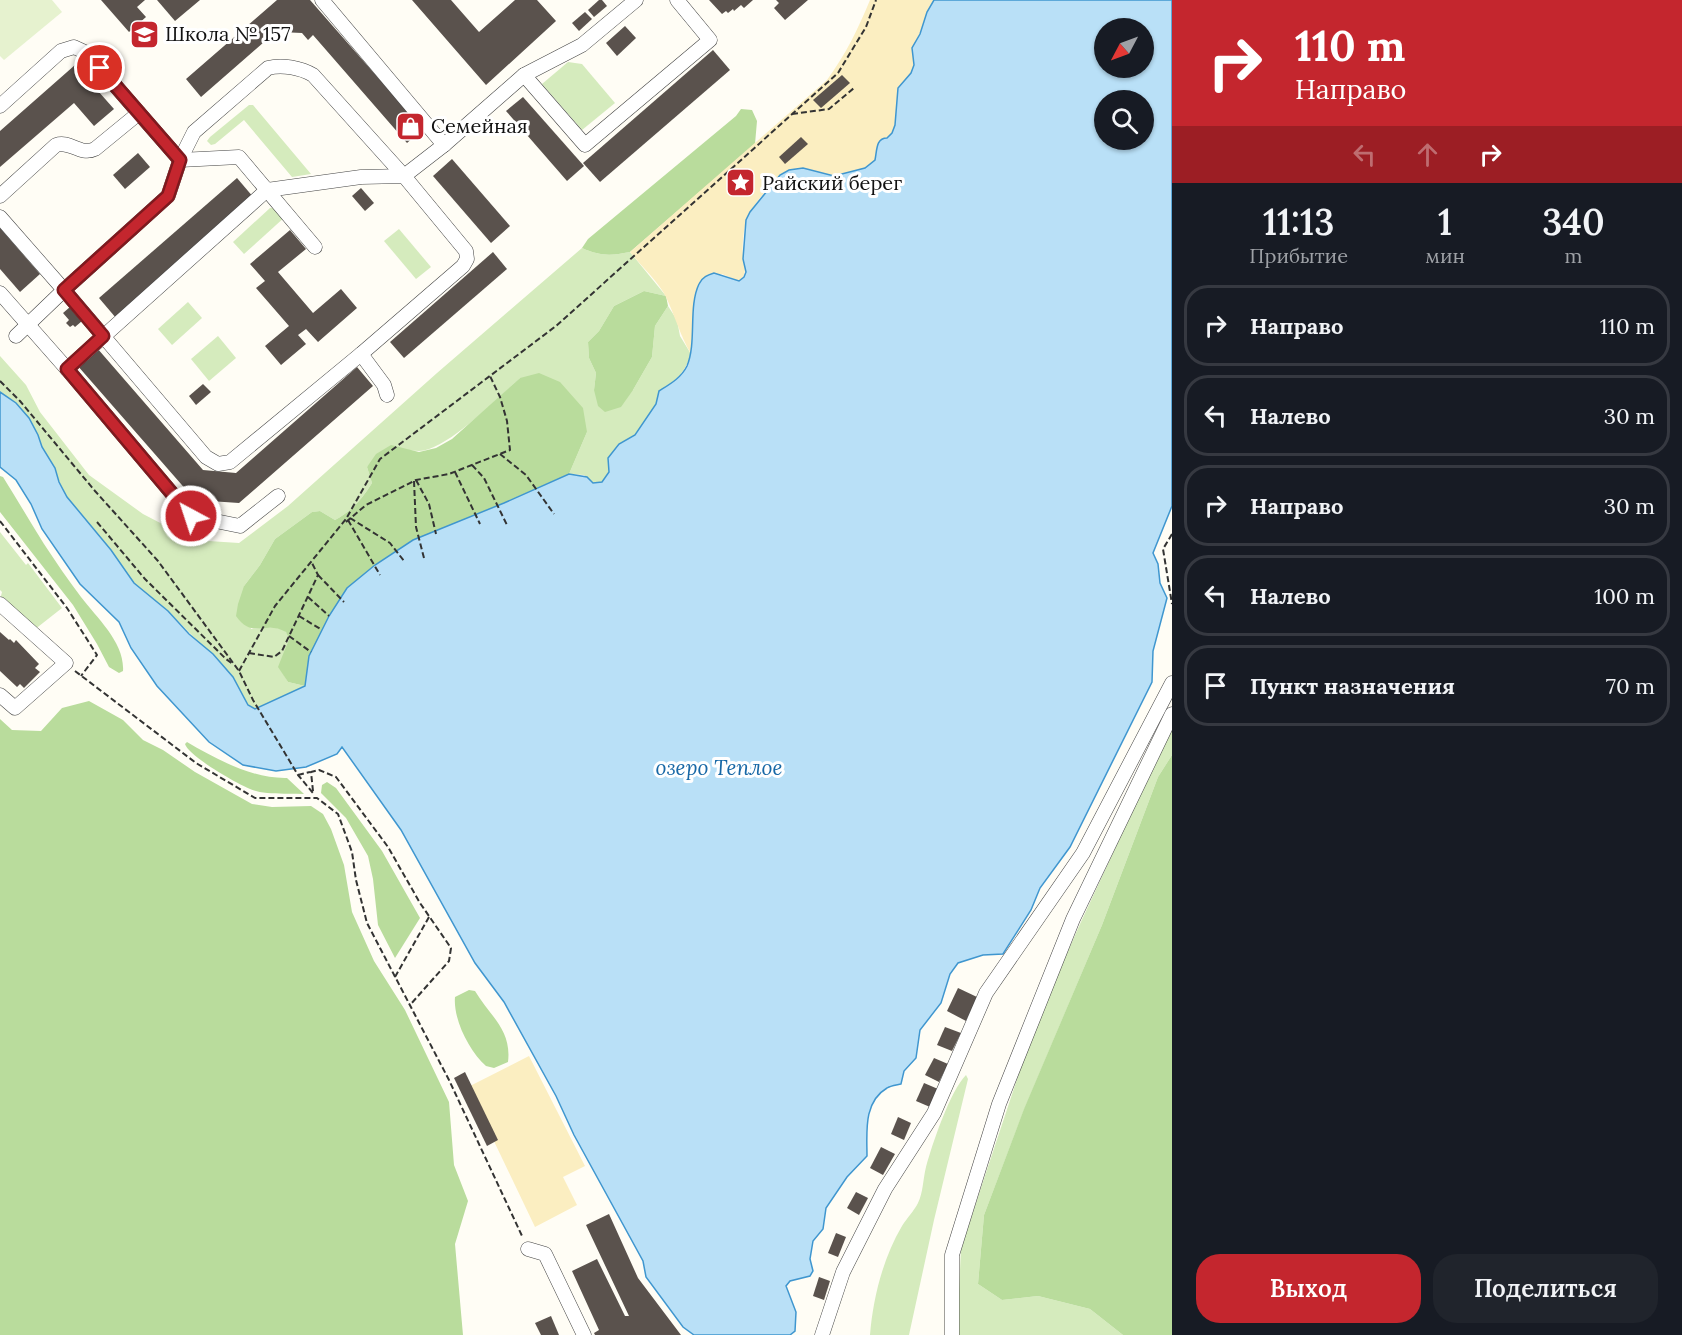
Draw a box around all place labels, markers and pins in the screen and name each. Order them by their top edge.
school or university icon: Школа № 157 [128,18,160,50]
place label: Школа № 157 [165,21,290,46]
pin [74,42,125,93]
shop icon: Семейная [394,110,426,142]
place label: Семейная [431,113,528,138]
place icon: Райский берег [725,167,757,199]
place label: Райский берег [762,170,902,195]

